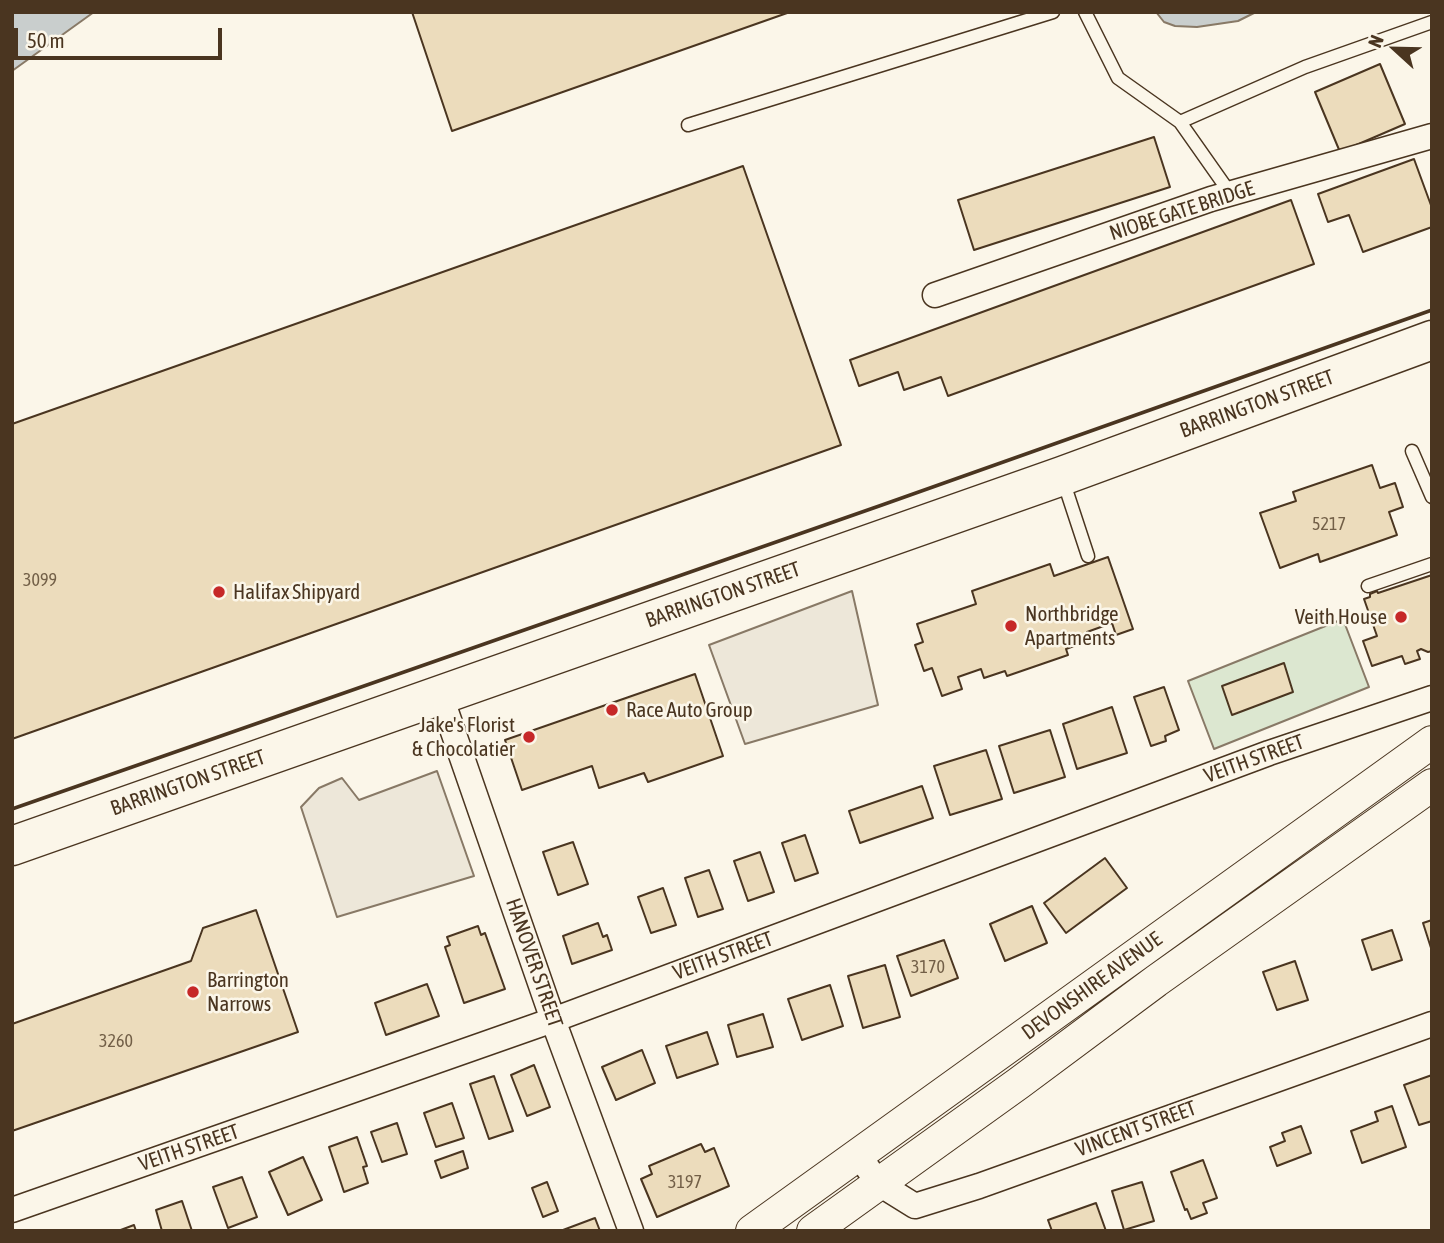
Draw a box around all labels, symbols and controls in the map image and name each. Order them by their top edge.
scale bar [18,14,226,58]
north arrow [1360,14,1430,84]
text: 50 m [27,28,65,52]
text: N [1363,32,1388,50]
street label: NIOBE GATE BRIDGE [1106,176,1258,246]
street label: BARRINGTON STREET [1177,364,1337,444]
house number: 5217 [1312,513,1346,535]
street label: BARRINGTON STREET [642,557,804,633]
house number: 3099 [23,569,57,591]
place label: Halifax Shipyard [233,579,360,605]
marker: Halifax Shipyard [211,584,227,600]
place label: Northbridge Apartments [1025,601,1119,651]
place label: Veith House [1295,604,1387,630]
marker: Veith House [1393,609,1409,625]
marker: Northbridge Apartments [1003,618,1019,634]
place label: Race Auto Group [626,697,753,723]
marker: Race Auto Group [604,702,620,718]
place label: Jake's Florist & Chocolatier [412,712,515,762]
marker: Jake's Florist & Chocolatier [521,729,537,745]
street label: VEITH STREET [1201,729,1307,789]
street label: BARRINGTON STREET [107,745,269,821]
street label: HANOVER STREET [500,895,568,1031]
street label: VEITH STREET [670,926,776,986]
street label: DEVONSHIRE AVENUE [1017,927,1167,1045]
house number: 3170 [911,956,945,978]
place label: Barrington Narrows [207,967,289,1017]
marker: Barrington Narrows [185,984,201,1000]
house number: 3260 [99,1030,133,1052]
street label: VINCENT STREET [1072,1096,1200,1162]
street label: VEITH STREET [135,1119,243,1177]
house number: 3197 [668,1171,702,1193]

